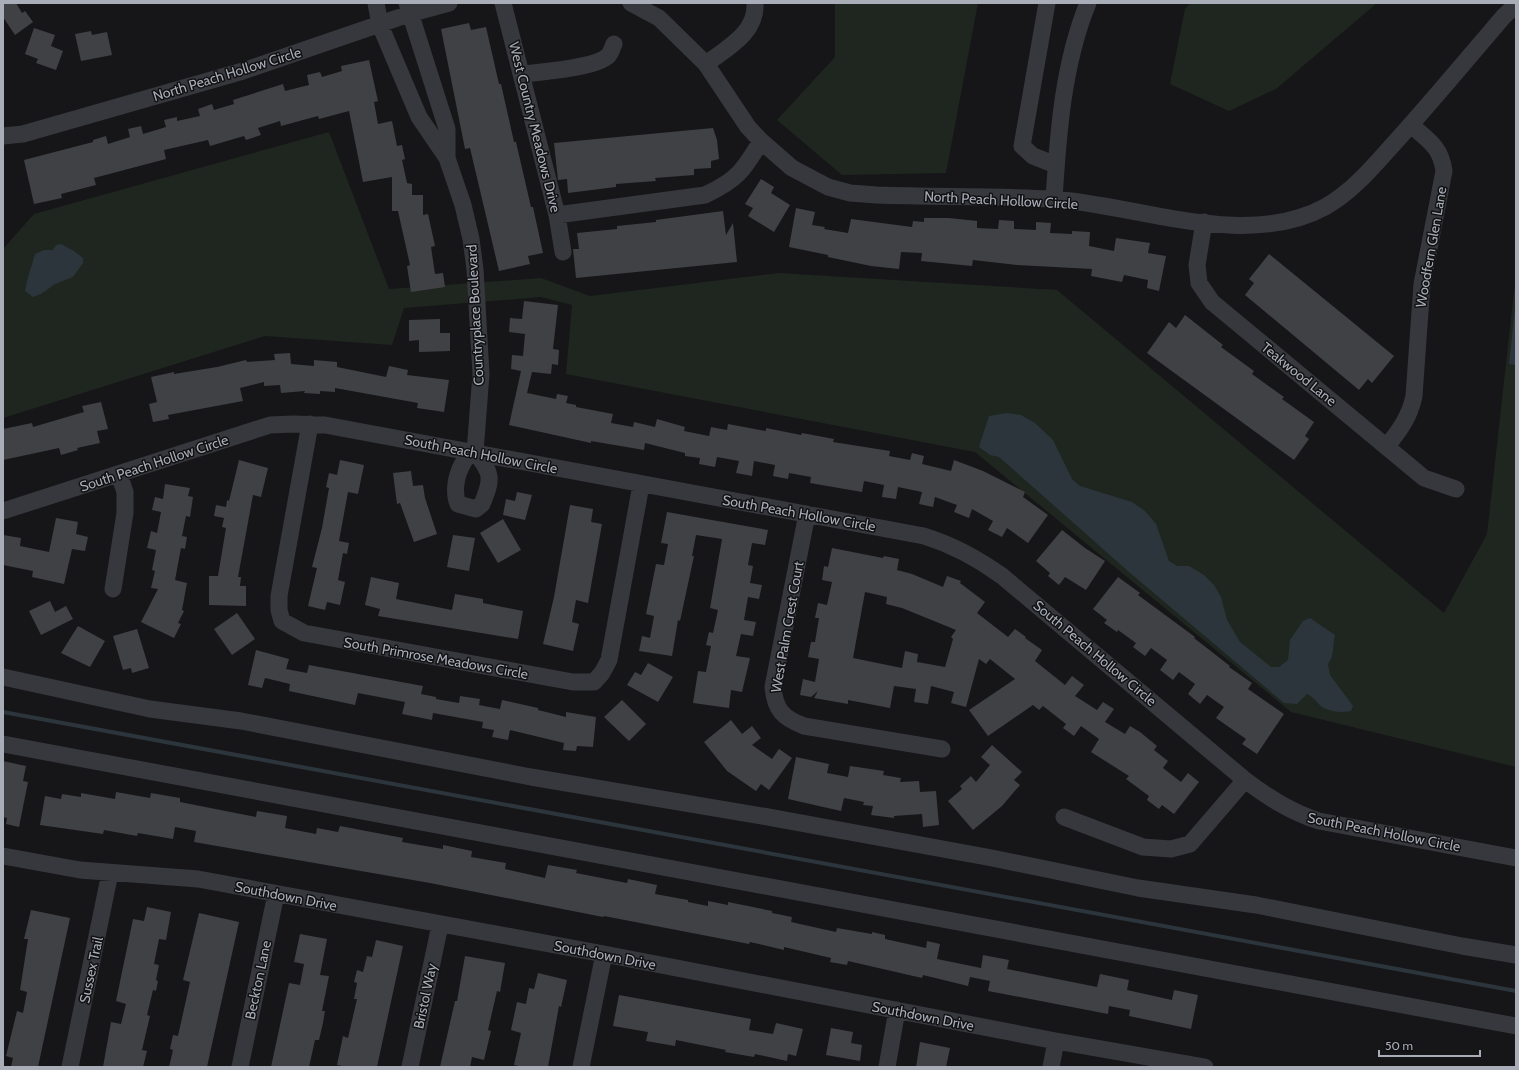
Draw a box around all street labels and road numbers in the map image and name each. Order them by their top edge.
street label: West Country Meadows Drive [505,40,565,214]
street label: North Peach Hollow Circle [151,43,303,105]
street label: Woodfern Glen Lane [1412,185,1450,309]
street label: North Peach Hollow Circle [924,187,1078,213]
street label: Countryplace Boulevard [462,244,488,386]
street label: Teakwood Lane [1258,338,1340,410]
street label: South Peach Hollow Circle [77,430,231,496]
street label: South Peach Hollow Circle [403,430,559,478]
street label: South Peach Hollow Circle [721,491,877,535]
street label: West Palm Crest Court [767,560,807,694]
street label: South Peach Hollow Circle [1030,596,1160,710]
street label: South Primrose Meadows Circle [342,633,530,683]
street label: South Peach Hollow Circle [1306,808,1462,856]
street label: Southdown Drive [234,877,338,915]
street label: Sussex Trail [75,934,107,1005]
street label: Southdown Drive [553,936,657,974]
street label: Beckton Lane [241,939,275,1021]
street label: Bristol Way [409,962,441,1030]
street label: Southdown Drive [871,997,975,1035]

